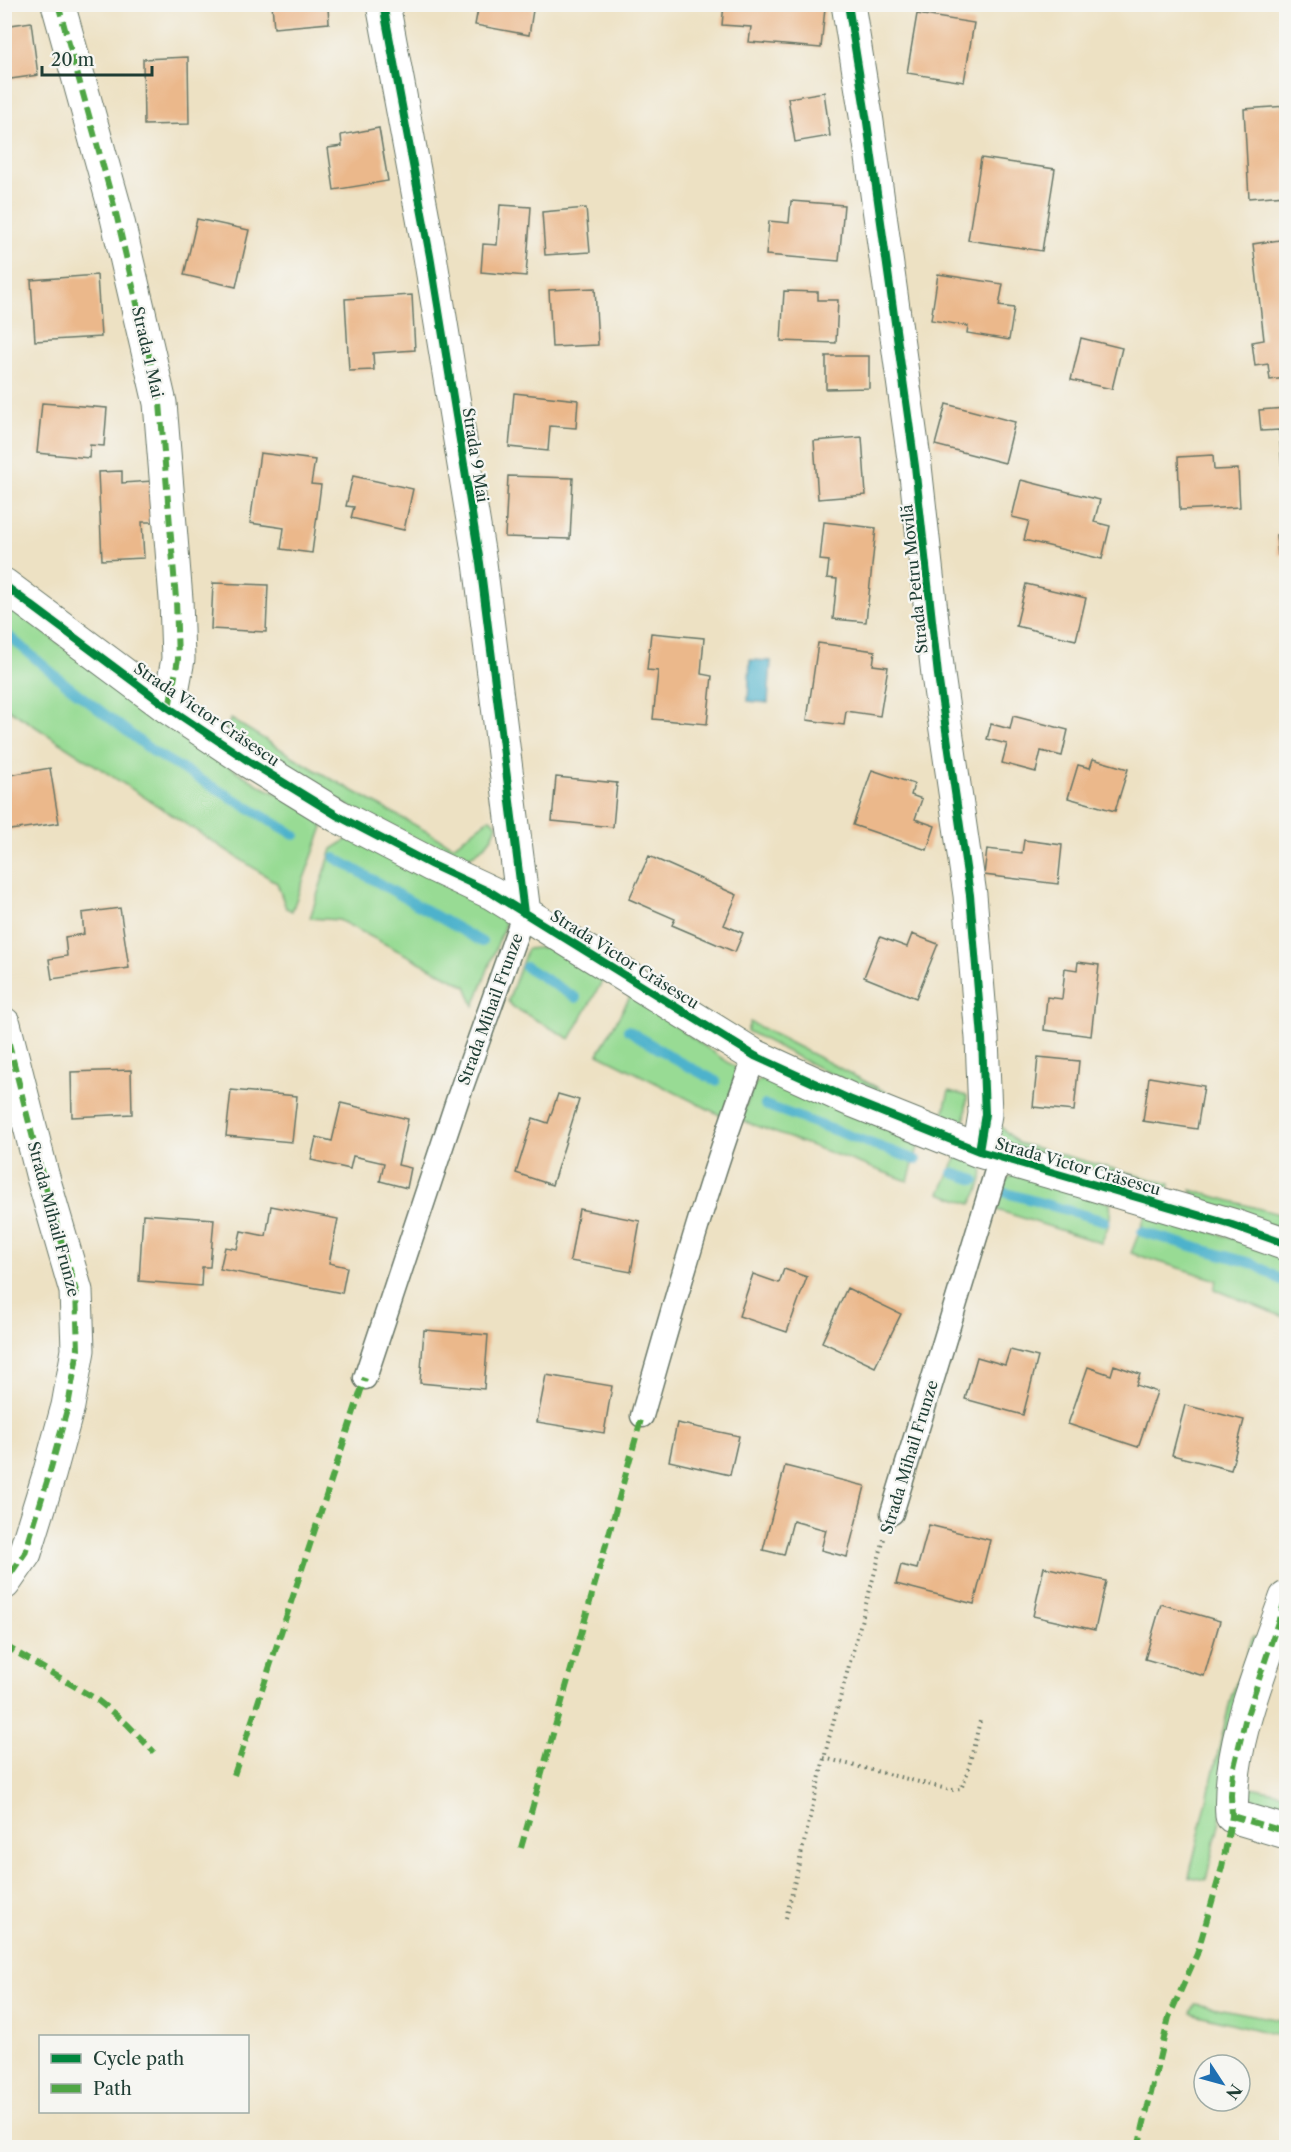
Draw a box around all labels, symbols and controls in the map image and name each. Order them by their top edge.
scale bar [42,39,152,77]
text: 20 m [51,49,95,71]
street label: Strada 1 Mai [128,304,168,400]
street label: Strada 9 Mai [459,406,493,504]
street label: Strada Petru Movilă [896,503,932,655]
street label: Strada Victor Crăsescu [130,658,284,770]
street label: Strada Victor Crăsescu [547,905,703,1013]
street label: Strada Mihail Frunze [453,930,527,1088]
street label: Strada Victor Crăsescu [993,1133,1163,1199]
street label: Strada Mihail Frunze [24,1139,84,1299]
street label: Strada Mihail Frunze [876,1377,942,1536]
legend [39,2035,249,2113]
text: Cycle path [93,2048,184,2070]
north arrow [1192,2053,1252,2113]
text: Path [93,2078,132,2100]
text: N [1222,2080,1246,2103]

